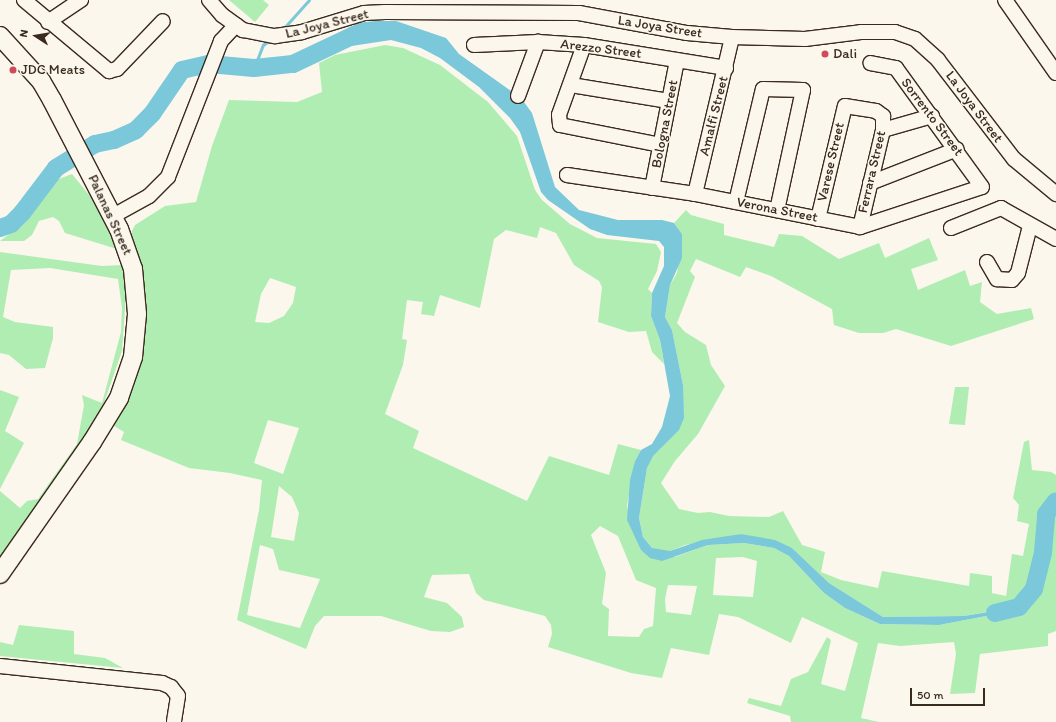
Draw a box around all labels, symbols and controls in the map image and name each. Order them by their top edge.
street label: La Joya Street [284,6,370,42]
street label: La Joya Street [617,12,703,42]
north arrow [16,16,56,56]
text: N [17,28,31,38]
street label: Arezzo Street [560,36,642,62]
place label: Dali [833,46,857,62]
marker: Dali [820,49,830,59]
place label: JDC Meats [21,62,85,78]
marker: JDC Meats [8,65,18,75]
street label: La Joya Street [942,68,1006,146]
street label: Amalfi Street [696,75,732,157]
street label: Sorrento Street [897,75,967,159]
street label: Bologna Street [648,78,682,170]
street label: Varese Street [814,121,848,203]
street label: Ferrara Street [854,129,890,215]
street label: Palanas Street [84,172,136,258]
street label: Verona Street [735,194,819,226]
scale bar [912,680,987,706]
text: 50 m [917,688,943,702]

